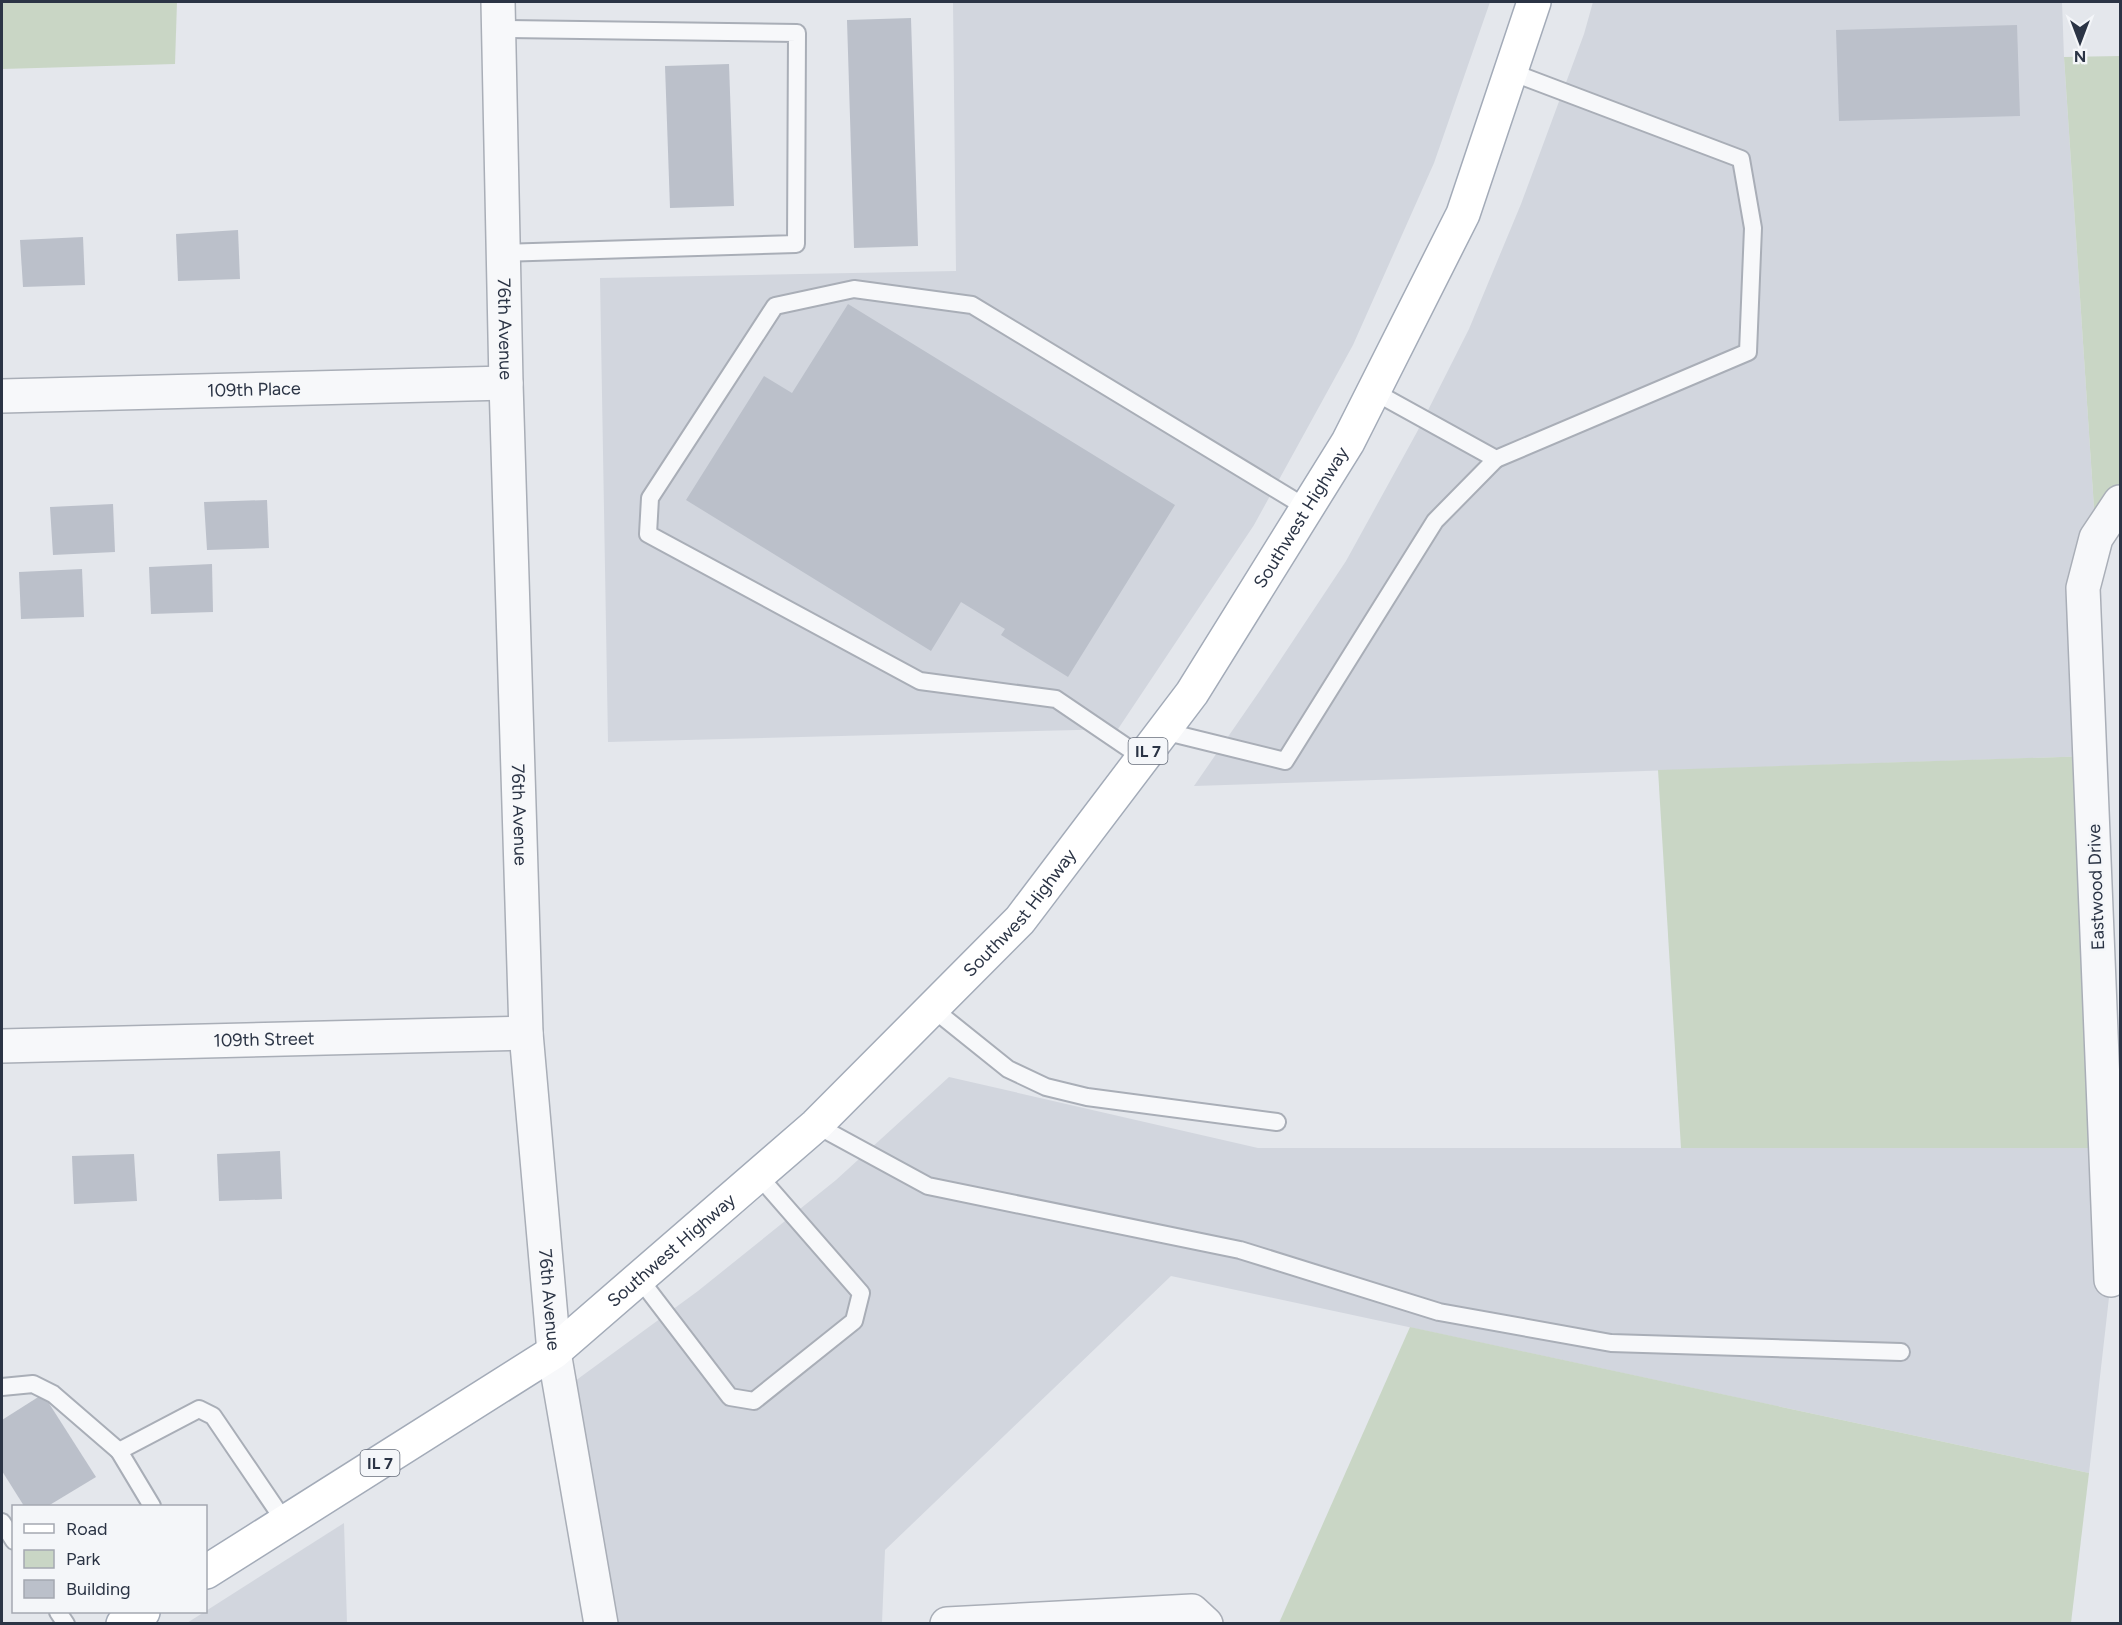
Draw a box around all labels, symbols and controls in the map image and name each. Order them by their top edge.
north arrow [2050,12,2110,72]
text: N [2074,47,2086,66]
street label: 76th Avenue [493,278,517,380]
street label: 109th Place [207,377,301,402]
street label: Southwest Highway [1249,442,1354,592]
road number: IL 7 [1128,738,1168,764]
street label: 76th Avenue [507,763,532,866]
street label: Eastwood Drive [2083,823,2109,951]
street label: Southwest Highway [959,844,1081,981]
street label: 109th Street [213,1027,315,1052]
street label: Southwest Highway [603,1189,740,1312]
street label: 76th Avenue [534,1248,565,1352]
road number: IL 7 [360,1450,400,1476]
legend [12,1505,207,1613]
text: Road [66,1518,107,1540]
text: Park [66,1548,101,1570]
text: Building [66,1578,131,1600]

